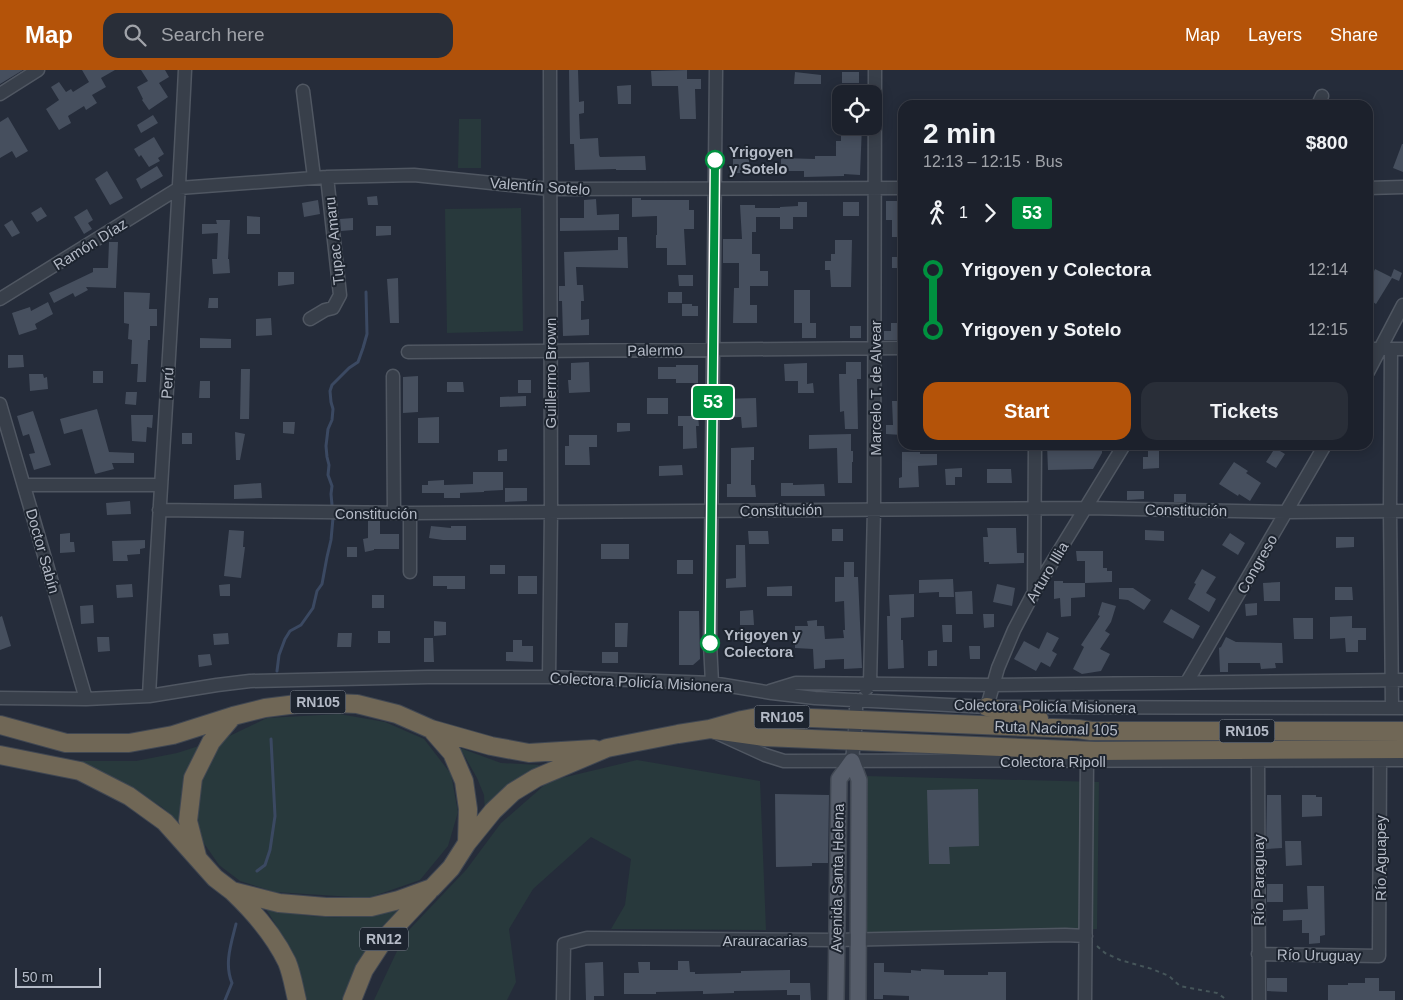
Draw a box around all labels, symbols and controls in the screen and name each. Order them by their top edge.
search box [103,13,453,58]
text: Map [25,21,73,48]
icon: search [121,21,149,49]
text: Search here [161,24,265,45]
text: Map [1185,25,1220,45]
text: Layers [1248,25,1302,45]
text: Share [1330,25,1378,45]
map controls [832,85,882,135]
button: locate [832,85,882,135]
text: 2 min [923,118,996,149]
text: $800 [1306,132,1348,153]
place label: Yrigoyen y Sotelo [729,143,793,177]
marker: Yrigoyen y Sotelo [705,150,725,170]
text: 12:13 – 12:15 · Bus [923,153,1063,170]
street label: Valentín Sotelo [489,174,591,198]
street label: Tupac Amaru [321,196,347,286]
icon: walk [923,199,951,227]
icon: forward [976,199,1004,227]
text: 53 [1022,203,1042,223]
text: 1 [959,204,968,221]
street label: Ramón Díaz [50,215,130,273]
text: Yrigoyen y Colectora [961,259,1151,280]
text: 12:14 [1308,261,1348,278]
street label: Guillermo Brown [542,318,559,428]
text: Yrigoyen y Sotelo [961,319,1121,340]
street label: Marcelo T. de Alvear [867,320,884,456]
text: 12:15 [1308,321,1348,338]
street label: Palermo [627,341,683,359]
street label: Perú [157,367,177,399]
button: Start [923,382,1131,440]
button: Tickets [1141,382,1348,440]
line badge: 53 [690,386,736,418]
text: 53 [703,392,723,412]
street label: Constitución [740,501,822,519]
street label: Constitución [1145,501,1227,519]
street label: Constitución [335,505,417,522]
street label: Doctor Sabín [23,507,63,595]
street label: Congreso [1233,532,1281,596]
street label: Arturo Illia [1022,538,1072,605]
place label: Yrigoyen y Colectora [724,626,801,660]
marker: Yrigoyen y Colectora [700,633,720,653]
street label: Colectora Policía Misionera [549,669,733,695]
road number: RN105 [290,690,346,714]
street label: Colectora Policía Misionera [954,696,1137,716]
road number: RN105 [754,706,810,729]
street label: Ruta Nacional 105 [994,717,1118,739]
road number: RN105 [1220,719,1274,742]
street label: Colectora Ripoll [1000,753,1106,770]
street label: Avenida Santa Helena [827,803,847,953]
street label: Río Aguapey [1372,815,1389,901]
street label: Río Paraguay [1250,834,1267,926]
road number: RN12 [360,928,408,951]
street label: Arauracarias [722,932,808,949]
street label: Río Uruguay [1277,946,1362,964]
scale bar [15,965,101,988]
text: 50 m [22,969,53,985]

